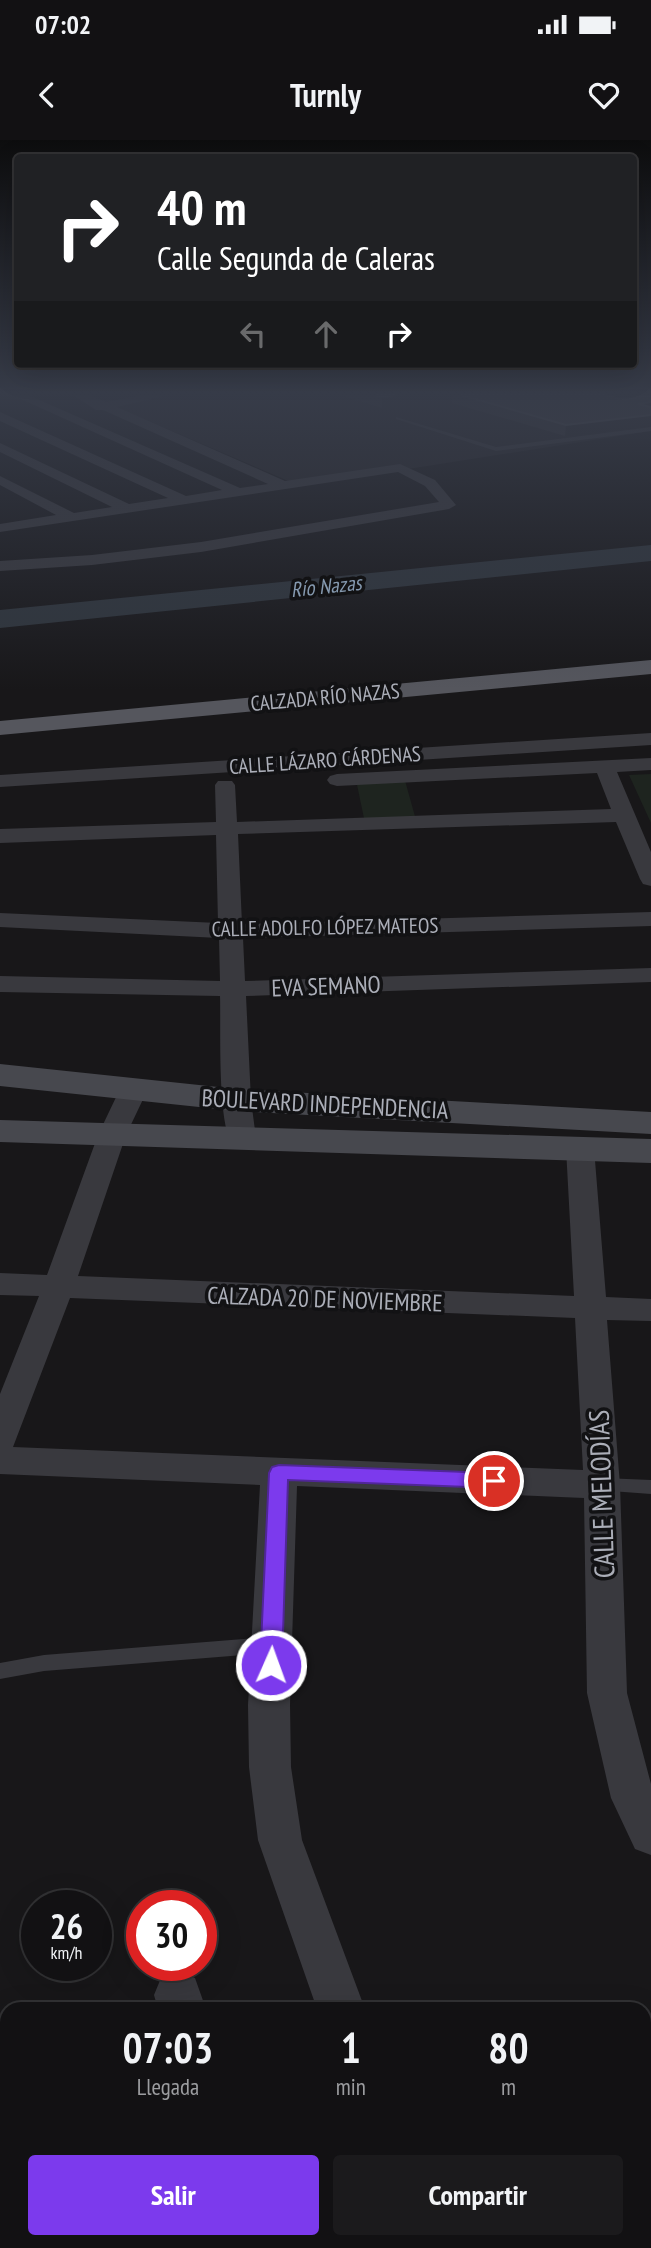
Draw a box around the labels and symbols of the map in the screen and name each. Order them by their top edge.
water label: Río Nazas [289,569,365,603]
street label: CALZADA RÍO NAZAS [249,677,401,717]
street label: CALLE LÁZARO CÁRDENAS [228,740,422,780]
street label: CALLE ADOLFO LÓPEZ MATEOS [211,912,439,942]
street label: EVA SEMANO [271,969,381,1003]
street label: BOULEVARD INDEPENDENCIA [201,1082,450,1126]
street label: CALZADA 20 DE NOVIEMBRE [207,1279,443,1319]
street label: CALLE MELODÍAS [580,1409,622,1579]
pin [464,1451,524,1511]
position arrow [234,1628,308,1702]
speed limit sign: 30 [126,1890,217,1981]

